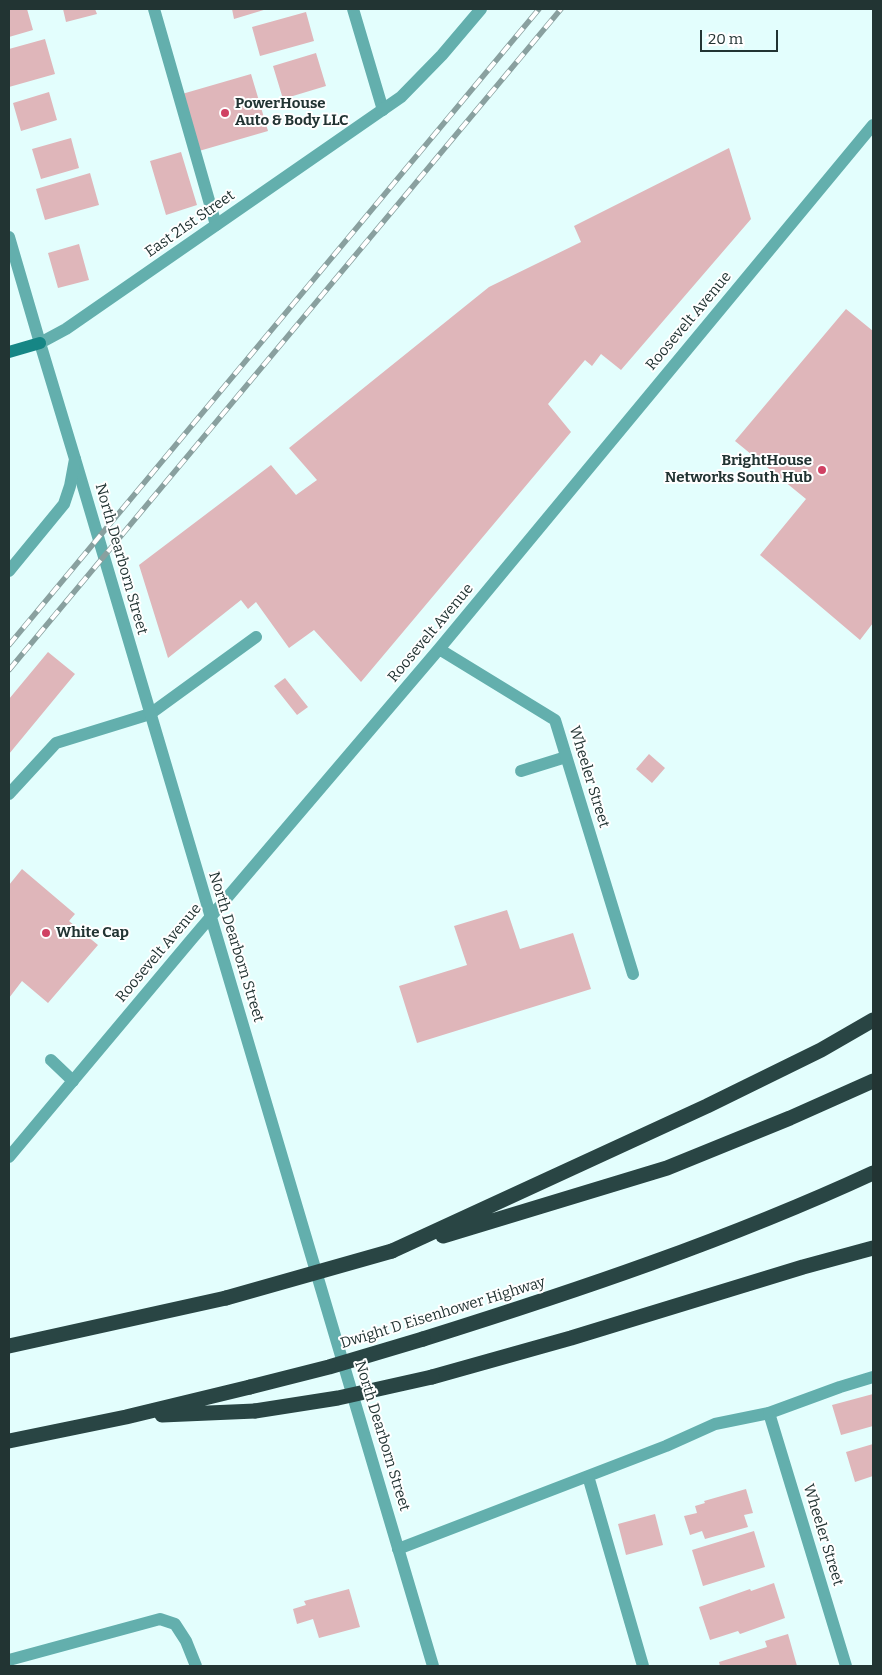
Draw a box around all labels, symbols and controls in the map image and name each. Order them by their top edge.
scale bar [702,20,780,52]
text: 20 m [708,30,743,48]
place label: PowerHouse Auto & Body LLC [235,95,349,130]
marker: PowerHouse Auto & Body LLC [219,107,231,119]
street label: East 21st Street [142,187,238,261]
street label: Roosevelt Avenue [643,268,735,374]
place label: BrightHouse Networks South Hub [665,452,812,487]
marker: BrightHouse Networks South Hub [816,464,828,476]
street label: North Dearborn Street [91,481,151,637]
street label: Roosevelt Avenue [385,580,477,686]
street label: Wheeler Street [565,724,613,830]
street label: North Dearborn Street [205,870,267,1024]
street label: Roosevelt Avenue [113,900,205,1006]
place label: White Cap [56,924,129,942]
marker: White Cap [40,927,52,939]
street label: Dwight D Eisenhower Highway [338,1273,548,1353]
street label: North Dearborn Street [351,1359,413,1513]
street label: Wheeler Street [799,1482,847,1588]

